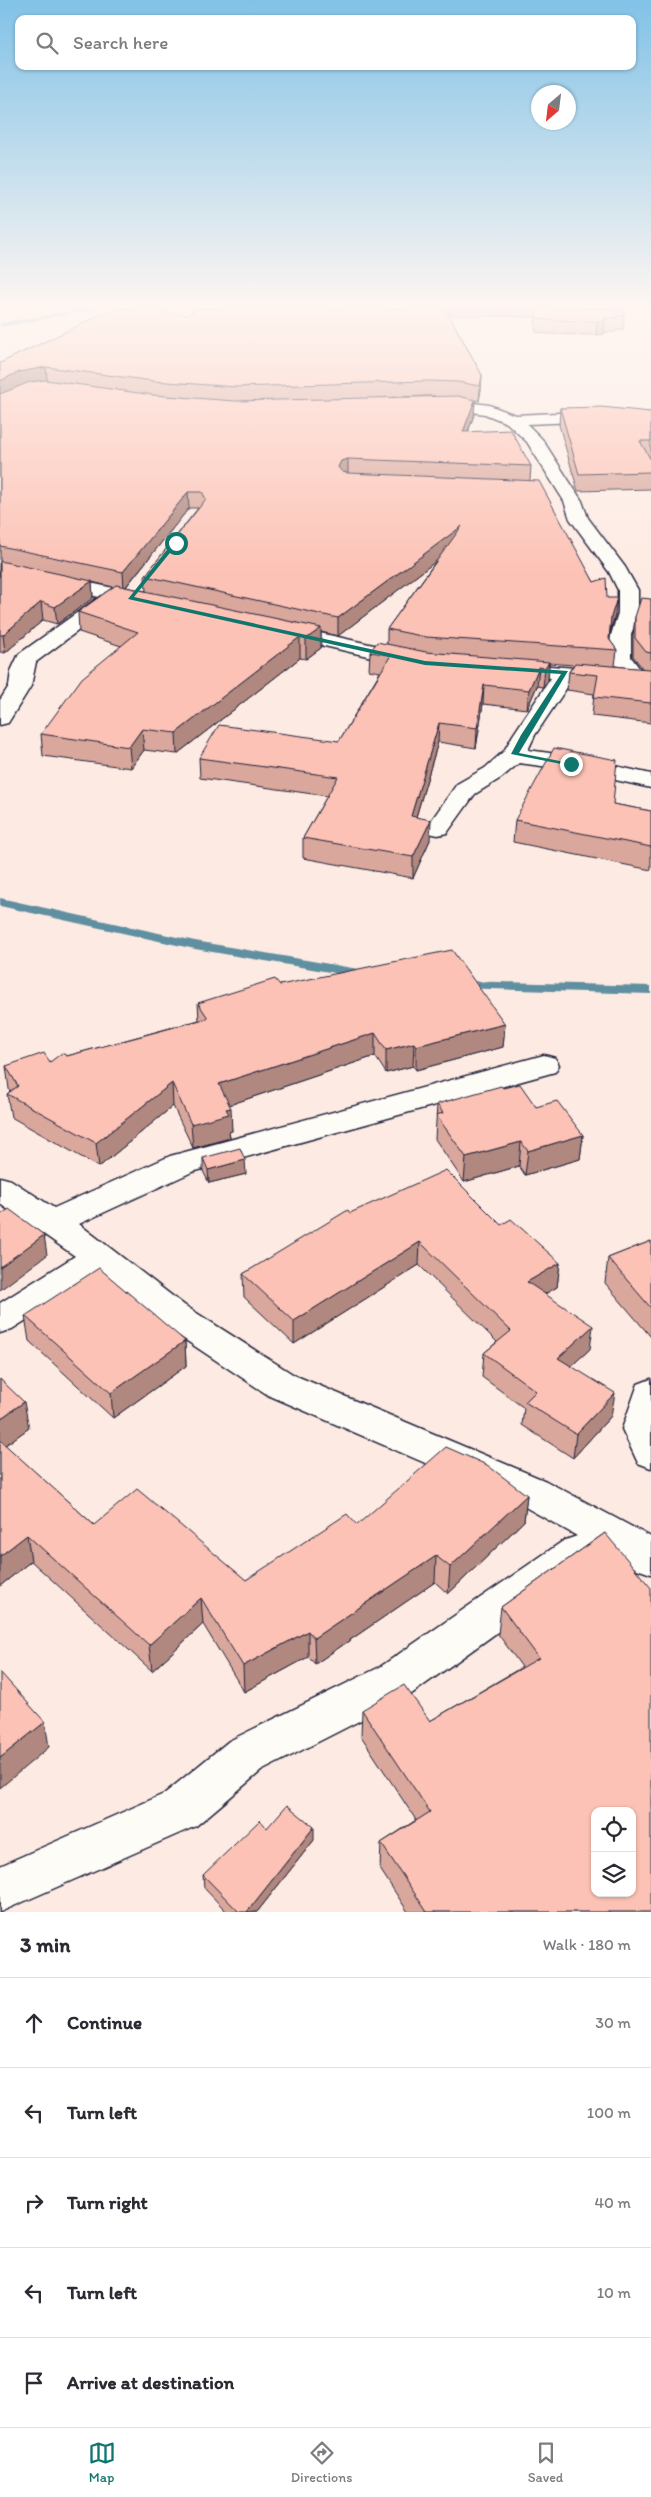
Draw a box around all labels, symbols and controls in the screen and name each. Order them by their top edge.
search box [15,15,636,70]
icon: search [33,29,61,57]
text: Search here [73,31,168,54]
north arrow [531,85,576,130]
route start [165,532,188,555]
route end [560,753,583,776]
map controls [591,1807,636,1897]
button: locate [591,1807,636,1852]
button: layers [591,1852,636,1897]
text: 3 min [20,1932,70,1957]
text: Walk · 180 m [543,1935,631,1954]
icon: ahead [20,2009,48,2037]
text: Continue [67,2011,142,2034]
text: 30 m [595,2013,631,2032]
icon: left [20,2099,48,2127]
text: Turn left [67,2101,137,2124]
text: 100 m [587,2103,631,2122]
icon: right [20,2189,48,2217]
text: Turn right [67,2191,148,2214]
text: 40 m [594,2193,631,2212]
icon: left [20,2279,48,2307]
text: Turn left [67,2281,137,2304]
text: 10 m [597,2283,631,2302]
icon: arrive [20,2369,48,2397]
text: Arrive at destination [67,2371,234,2394]
tab: Map [88,2439,116,2486]
tab: Directions [291,2439,352,2486]
tab: Saved [528,2439,563,2486]

